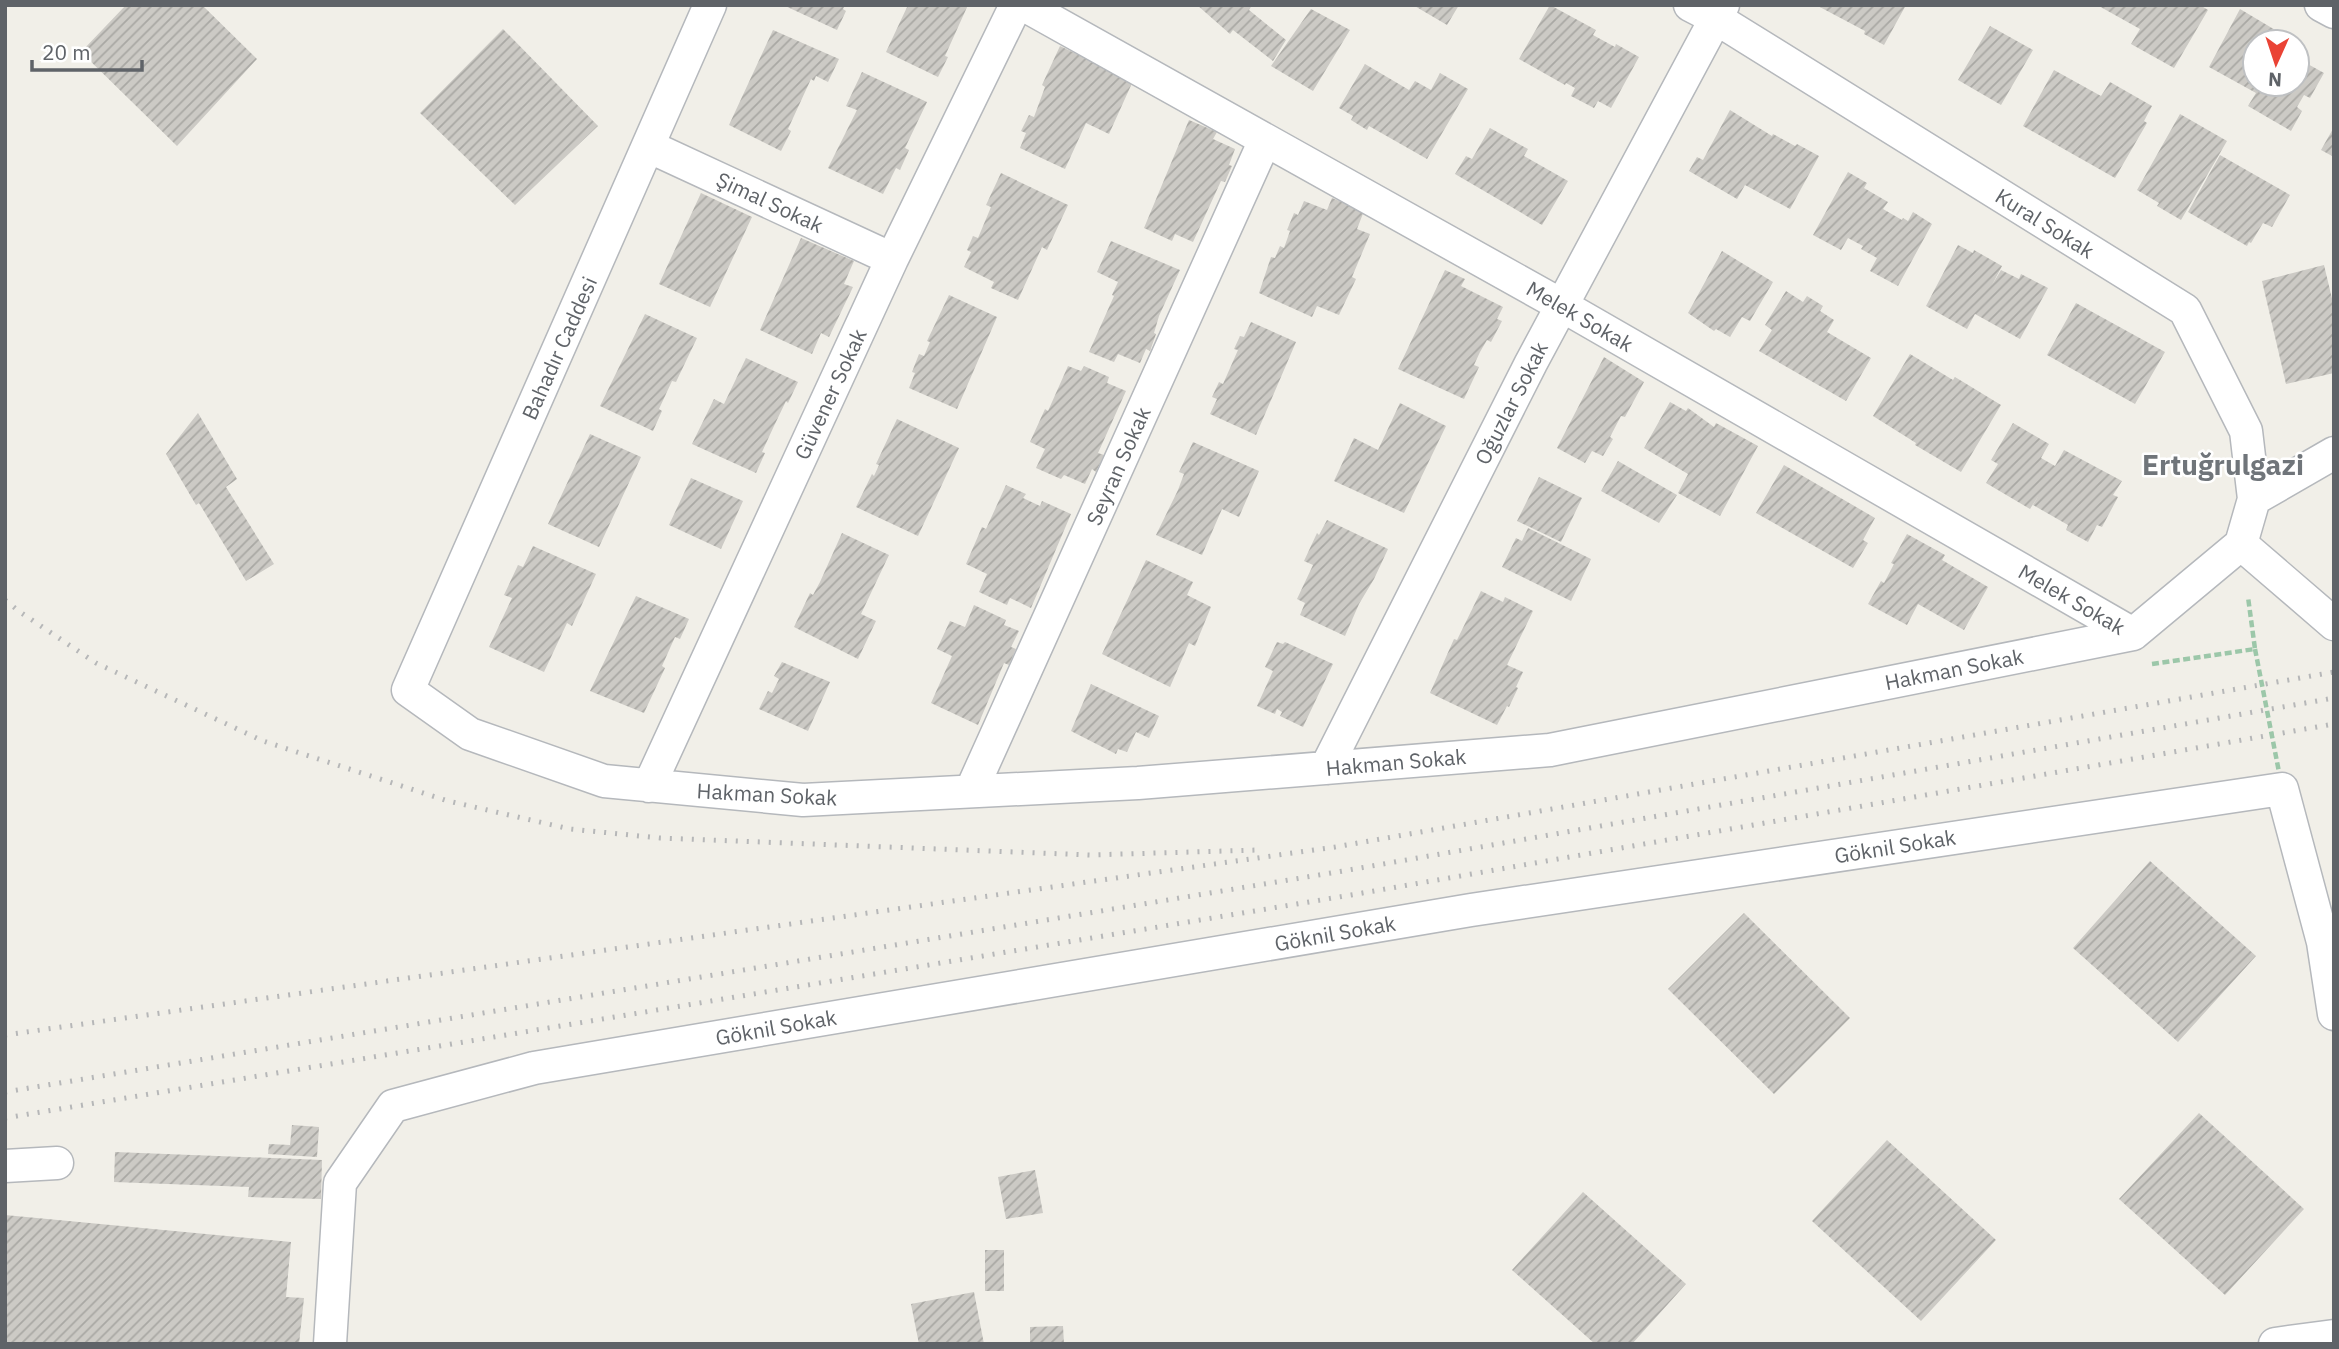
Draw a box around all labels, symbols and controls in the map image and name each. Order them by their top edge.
scale bar [32,28,142,72]
north arrow [2241,28,2311,98]
text: 20 m [42,38,91,66]
text: N [2268,68,2283,92]
street label: Şimal Sokak [712,165,828,239]
street label: Kural Sokak [1990,182,2100,264]
street label: Bahadır Caddesi [515,272,603,424]
street label: Melek Sokak [1521,274,1639,358]
street label: Güvener Sokak [787,324,873,464]
street label: Oğuzlar Sokak [1468,337,1554,469]
street label: Seyran Sokak [1079,402,1157,530]
district label: Ertuğrulgazi [2142,446,2304,483]
street label: Melek Sokak [2013,557,2131,641]
street label: Hakman Sokak [1882,642,2026,696]
street label: Hakman Sokak [1325,742,1467,782]
street label: Hakman Sokak [696,776,838,812]
street label: Göknil Sokak [1832,823,1958,869]
street label: Göknil Sokak [1272,909,1398,957]
street label: Göknil Sokak [713,1003,839,1051]

